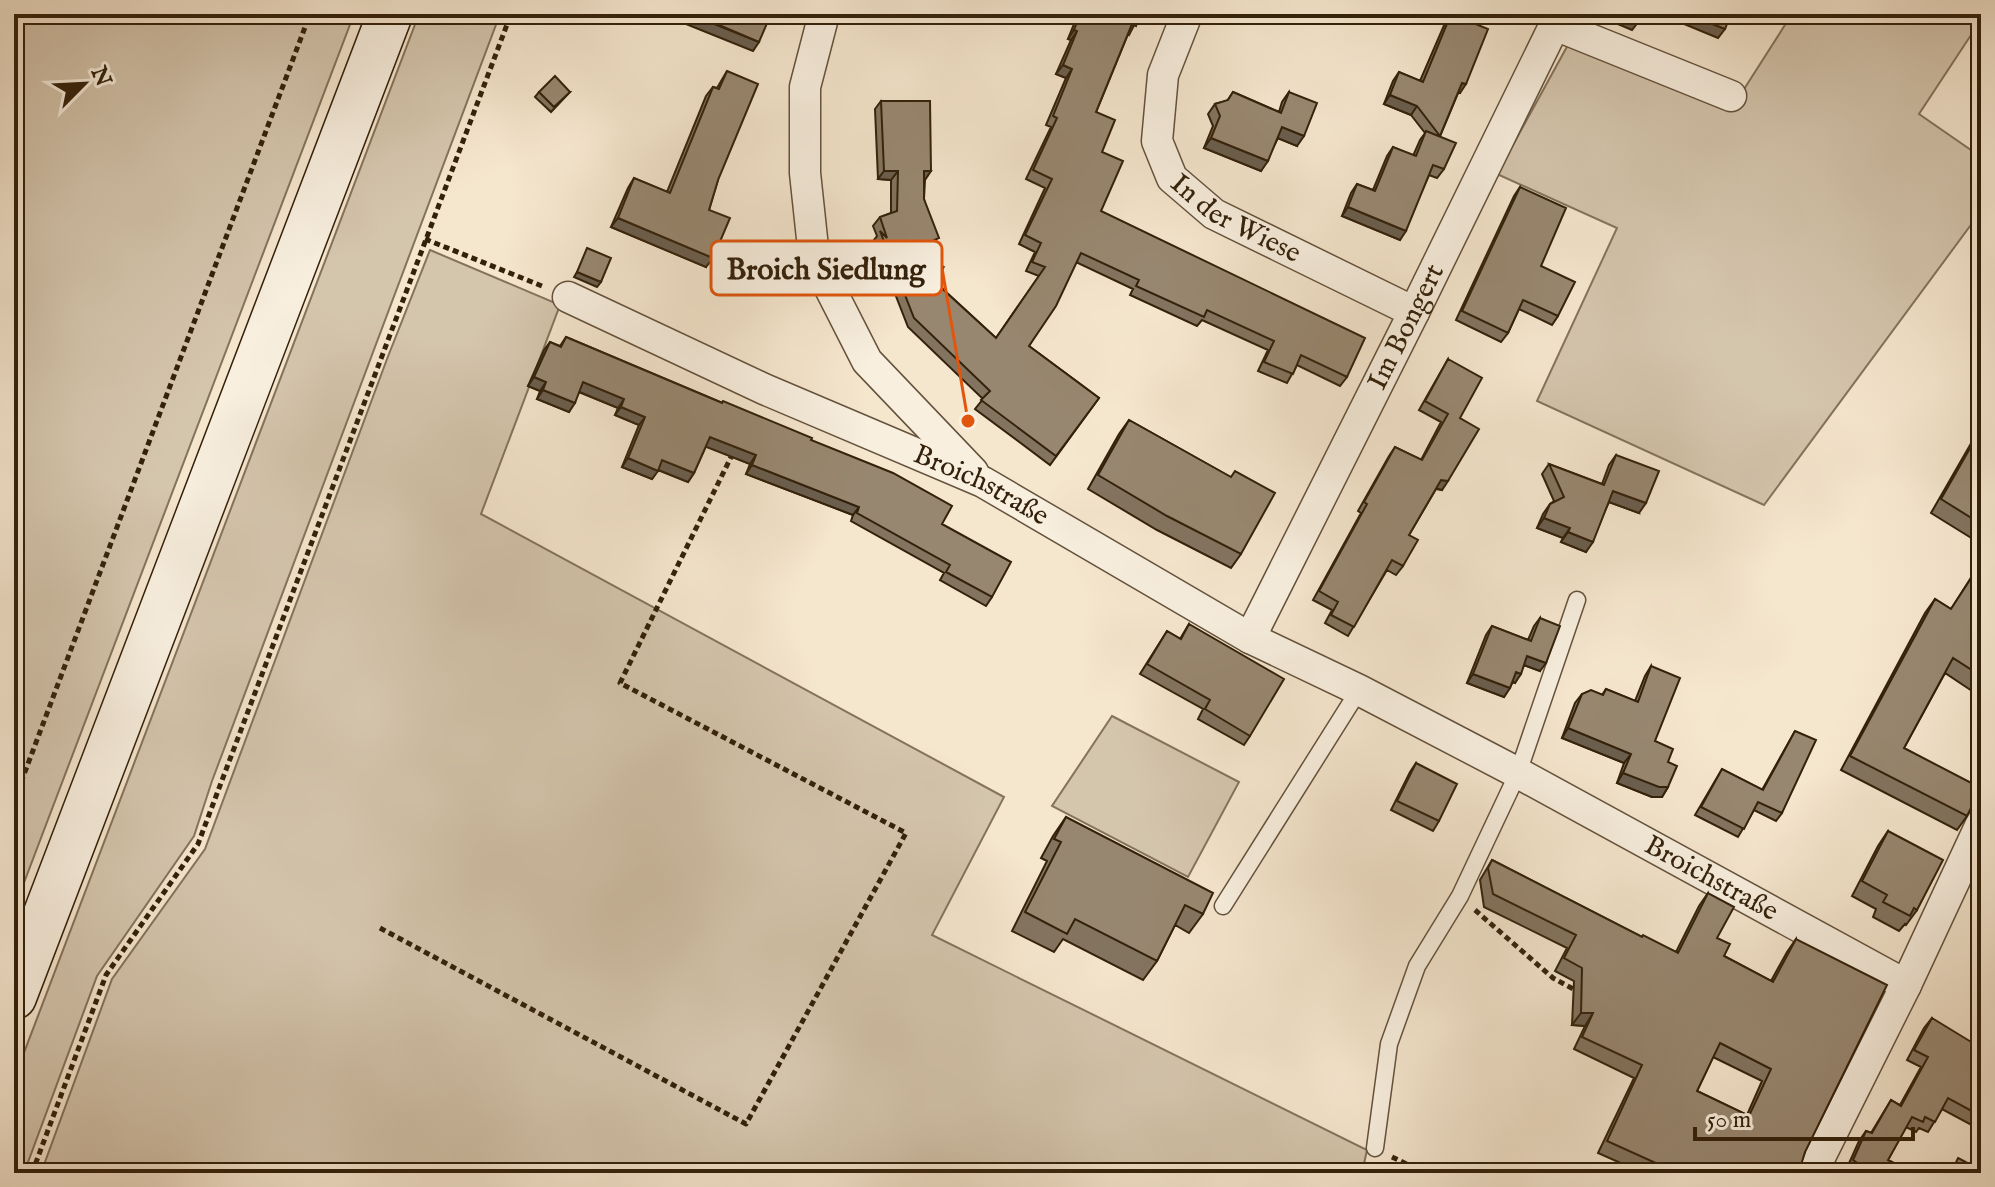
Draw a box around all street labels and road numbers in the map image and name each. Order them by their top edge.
street label: In der Wiese [1163,167,1307,271]
street label: Im Bongert [1360,258,1452,396]
street label: Broichstraße [908,437,1055,534]
street label: Broichstraße [1638,828,1784,929]

